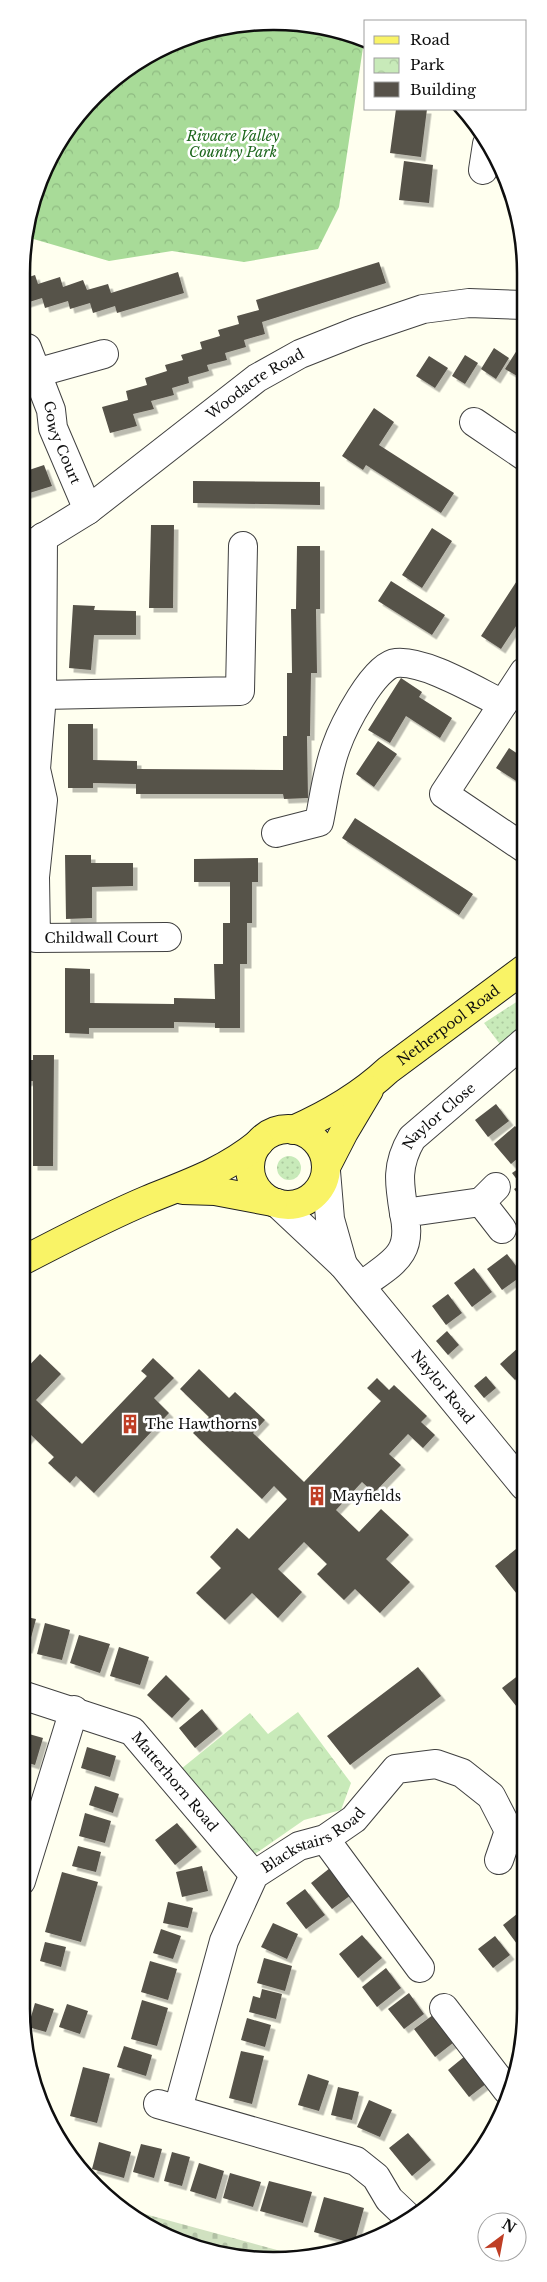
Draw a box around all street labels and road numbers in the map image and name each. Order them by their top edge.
street label: Woodacre Road [202,344,308,424]
street label: Gowy Court [39,398,85,487]
street label: Childwall Court [44,928,159,947]
street label: Netherpool Road [393,981,504,1069]
street label: Naylor Close [398,1079,479,1152]
street label: Naylor Road [407,1346,479,1428]
street label: Matterhorn Road [128,1728,222,1835]
street label: Blackstairs Road [258,1803,369,1877]

